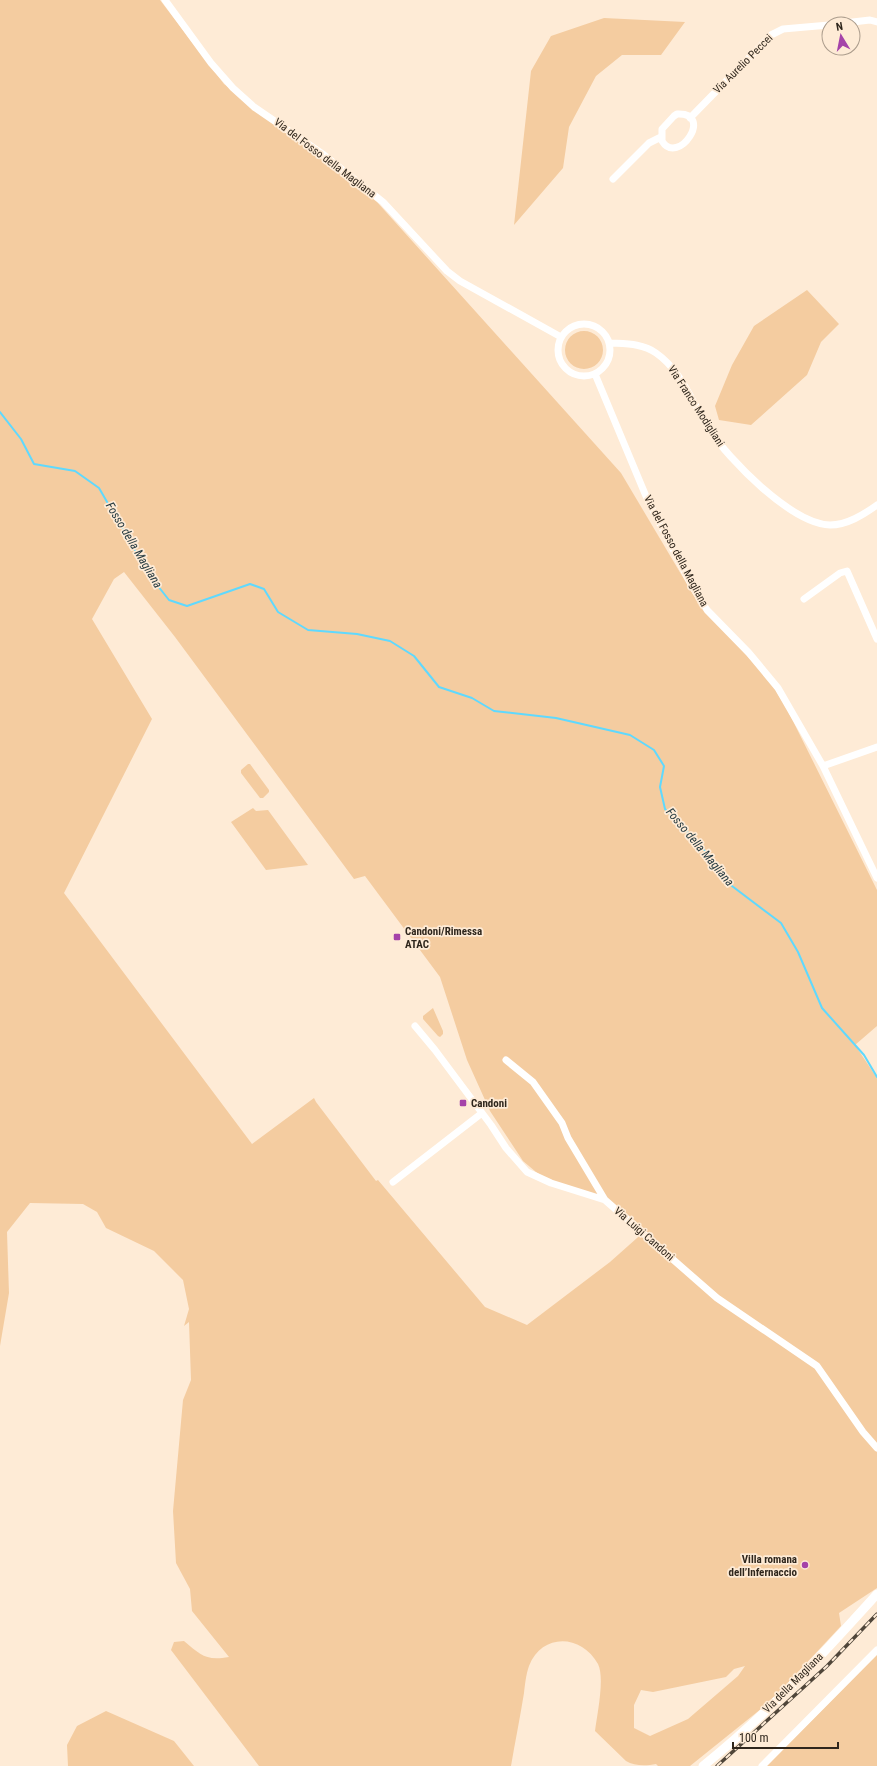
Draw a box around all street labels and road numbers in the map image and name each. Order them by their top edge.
street label: Via Aurelio Peccei [711,32,775,96]
street label: Via del Fosso della Magliana [271,115,379,201]
street label: Via Franco Modigliani [665,363,727,449]
street label: Via del Fosso della Magliana [641,493,711,609]
street label: Via Luigi Candoni [611,1204,677,1264]
street label: Via della Magliana [760,1650,826,1716]

